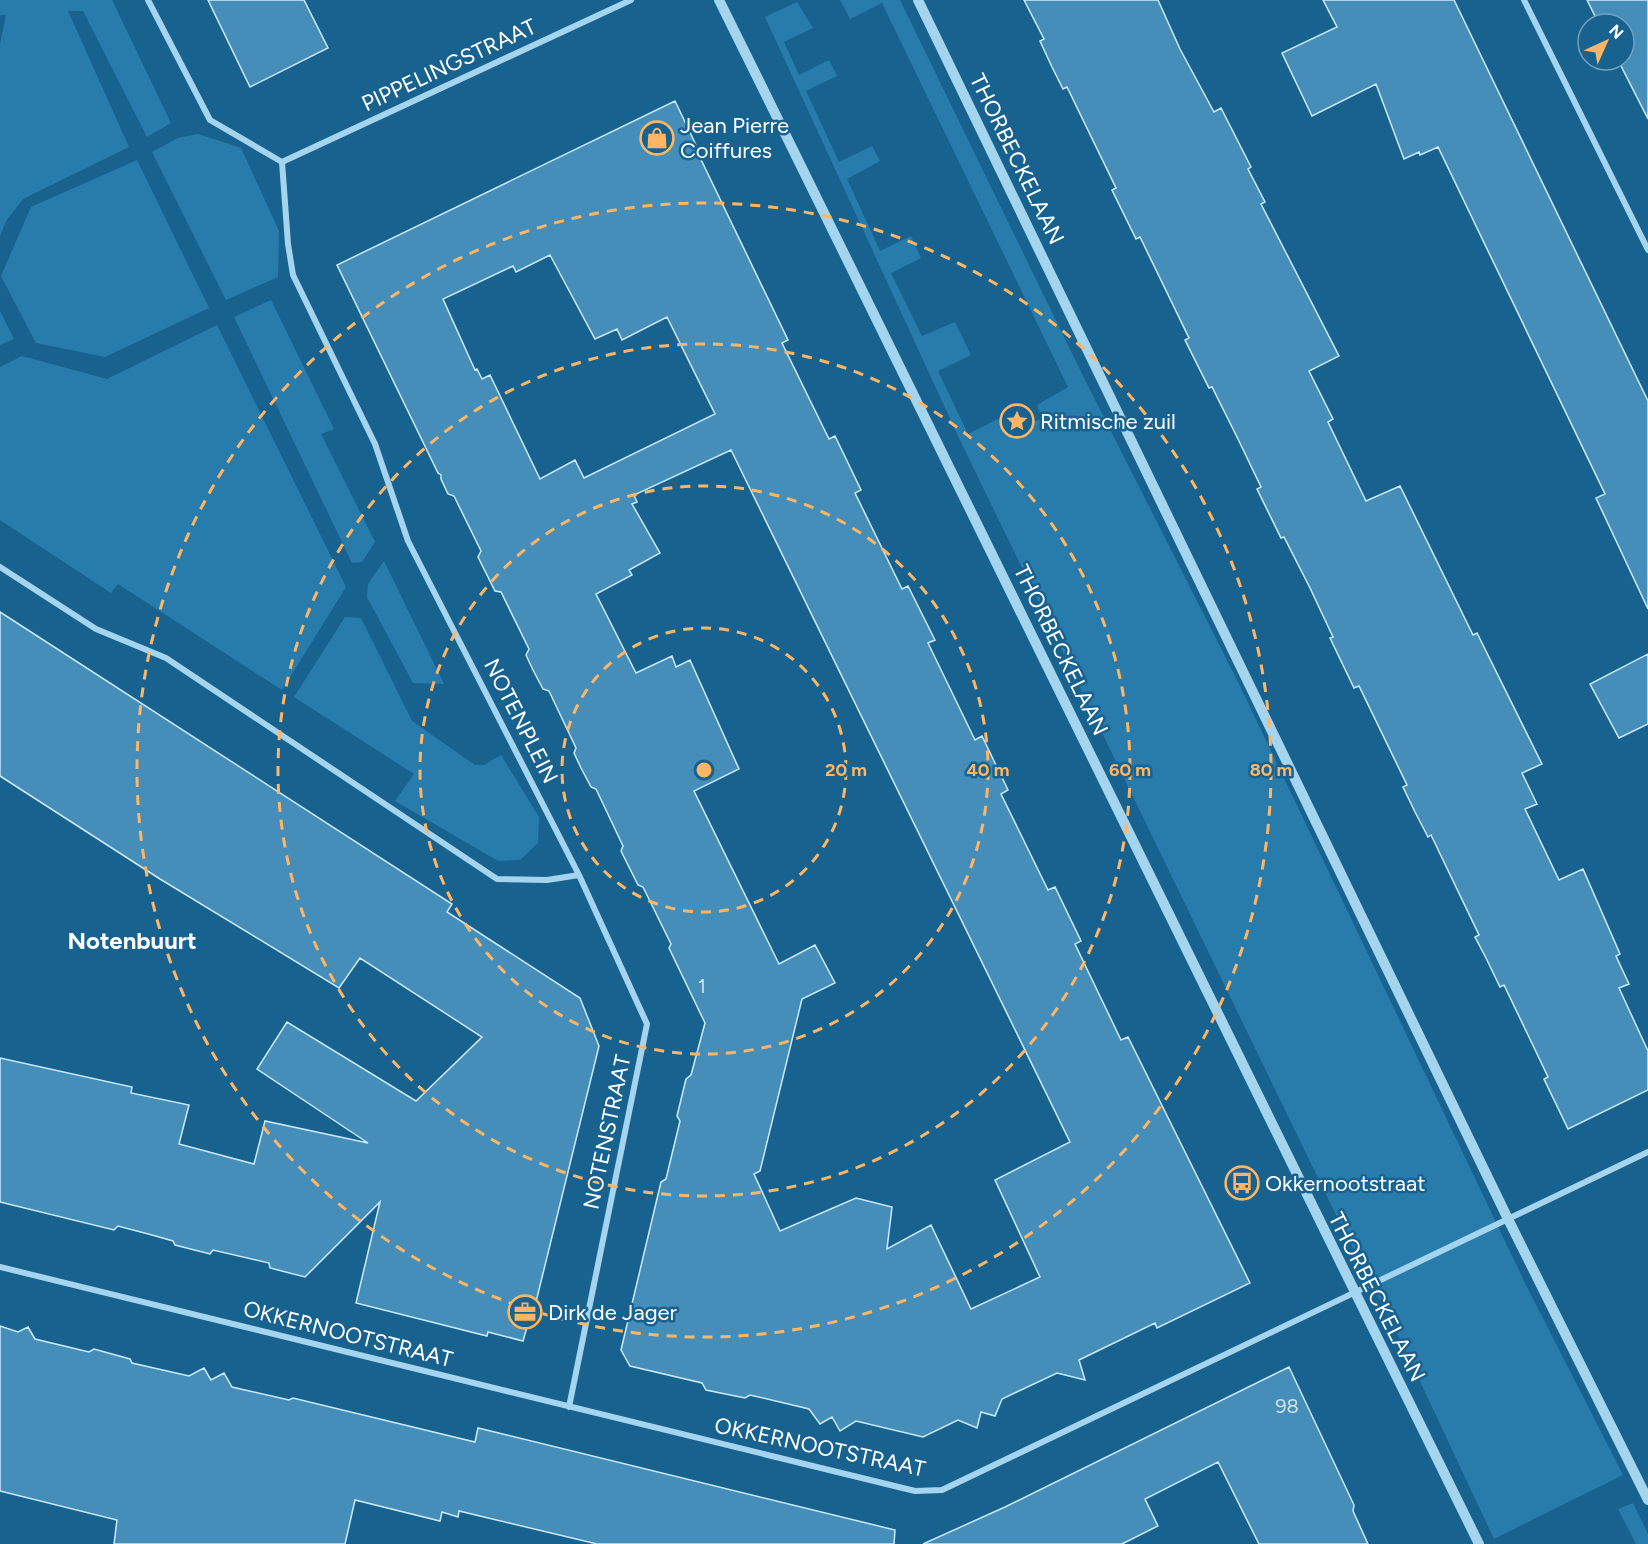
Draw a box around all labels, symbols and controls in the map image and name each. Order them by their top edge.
north arrow [1576,12,1636,72]
street label: PIPPELINGSTRAAT [357,13,541,117]
text: N [1605,21,1627,43]
street label: THORBECKELAAN [964,69,1070,249]
place label: Jean Pierre Coiffures [680,112,789,164]
shop icon: Jean Pierre Coiffures [639,120,675,156]
place icon: Ritmische zuil [999,403,1035,439]
place label: Ritmische zuil [1040,408,1176,435]
street label: THORBECKELAAN [1008,560,1114,740]
street label: NOTENPLEIN [478,654,564,788]
text: 20 m [825,759,867,781]
text: 40 m [966,759,1010,781]
text: 60 m [1109,759,1151,781]
text: 80 m [1250,759,1292,781]
centre of rings [694,760,714,780]
district label: Notenbuurt [67,926,197,955]
house number: 1 [698,974,706,998]
street label: NOTENSTRAAT [577,1052,637,1212]
bus stop icon: Okkernootstraat [1224,1165,1260,1201]
place label: Okkernootstraat [1265,1170,1426,1197]
street label: THORBECKELAAN [1323,1208,1431,1386]
office icon: Dirk de Jager [507,1294,543,1330]
street label: OKKERNOOTSTRAAT [240,1295,456,1373]
place label: Dirk de Jager [548,1299,678,1326]
house number: 98 [1275,1394,1299,1418]
street label: OKKERNOOTSTRAAT [712,1411,928,1483]

